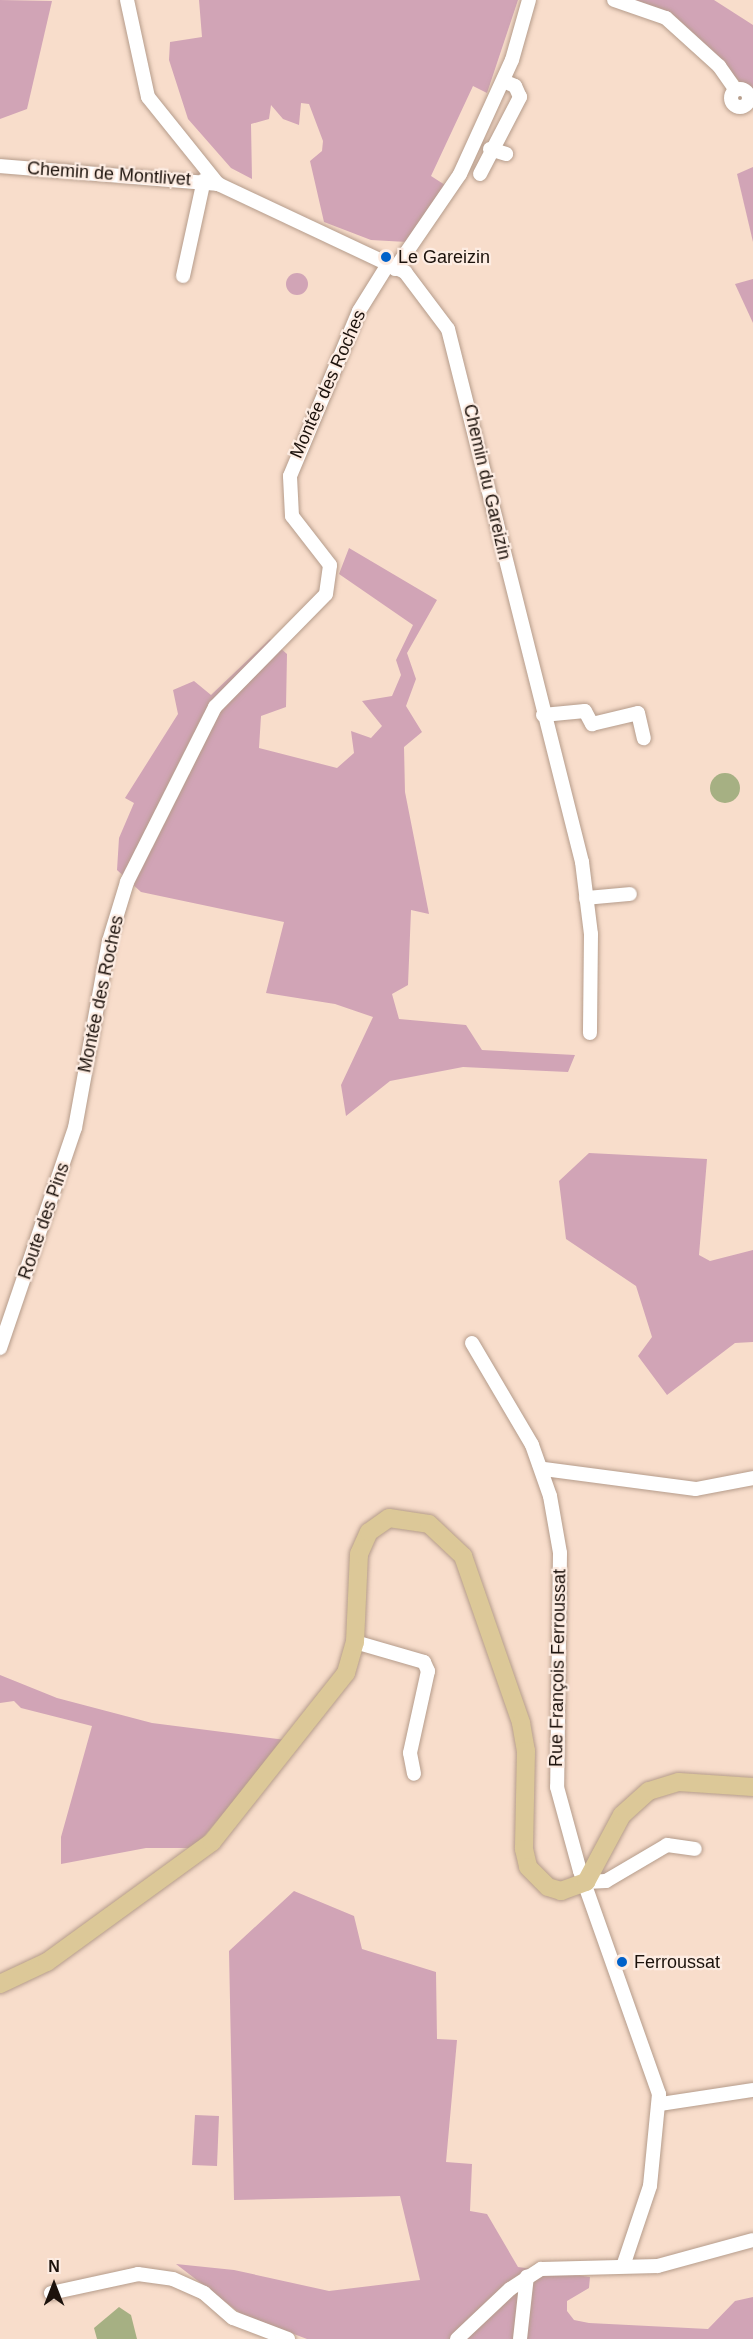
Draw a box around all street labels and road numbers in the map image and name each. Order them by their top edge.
street label: Chemin de Montlivet [26,158,192,190]
street label: Montée des Roches [286,306,370,462]
street label: Chemin du Gareizin [459,402,515,562]
street label: Montée des Roches [74,913,128,1075]
street label: Route des Pins [14,1160,74,1282]
street label: Rue François Ferroussat [545,1569,571,1767]

